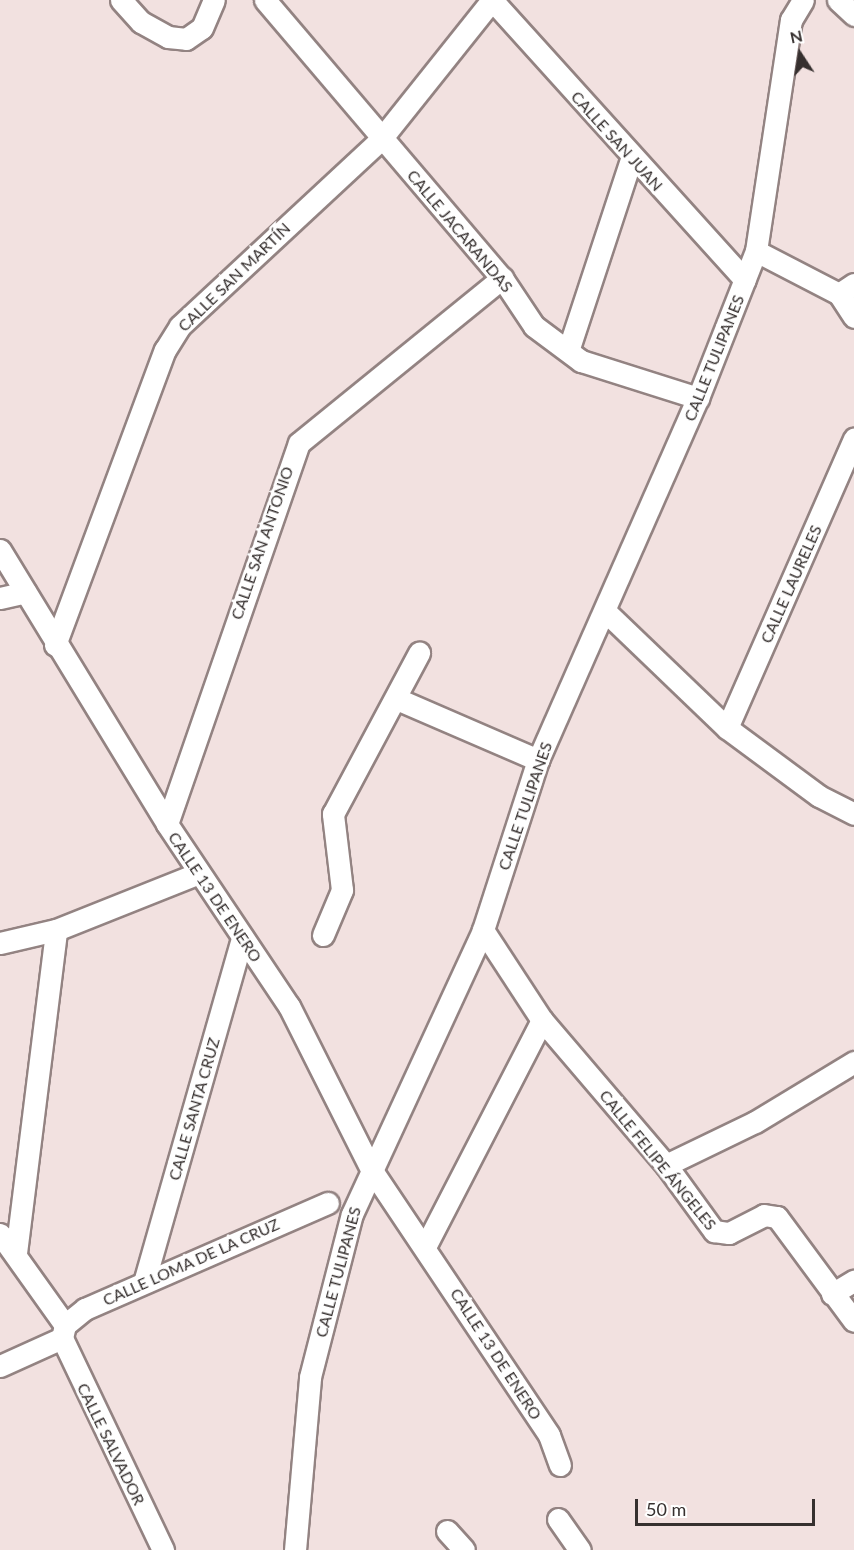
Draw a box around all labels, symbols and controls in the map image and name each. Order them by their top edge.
north arrow [770,24,830,84]
text: N [788,25,804,46]
street label: CALLE SAN JUAN [567,87,667,195]
street label: CALLE JACARANDAS [403,166,517,296]
street label: CALLE SAN MARTÍN [174,219,294,335]
street label: CALLE TULIPANES [680,292,748,424]
street label: CALLE SAN ANTONIO [227,464,297,622]
street label: CALLE LAURELES [756,522,826,646]
street label: CALLE TULIPANES [494,739,556,873]
street label: CALLE 13 DE ENERO [164,828,266,966]
street label: CALLE SANTA CRUZ [164,1035,224,1183]
street label: CALLE FELIPE ÁNGELES [595,1086,721,1234]
street label: CALLE TULIPANES [311,1204,365,1340]
street label: CALLE LOMA DE LA CRUZ [99,1214,283,1310]
street label: CALLE 13 DE ENERO [446,1285,546,1423]
street label: CALLE SALVADOR [73,1380,149,1508]
scale bar [638,1487,818,1525]
text: 50 m [646,1498,686,1520]

